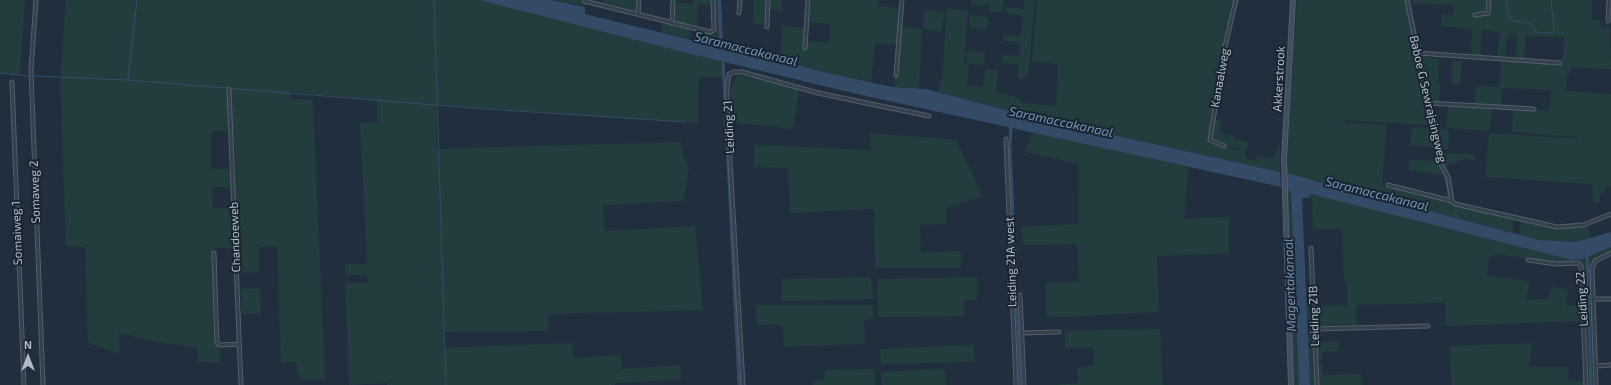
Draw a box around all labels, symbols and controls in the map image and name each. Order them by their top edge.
water label: Saramaccakanaal [693,29,799,69]
street label: Baboe G Sewrajsingweg [1406,34,1450,164]
street label: Akkerstrook [1270,46,1288,112]
street label: Kanaalweg [1208,47,1232,109]
street label: Leiding 21 [720,100,738,154]
water label: Saramaccakanaal [1007,103,1115,141]
street label: Somaweg 2 [27,160,43,224]
water label: Saramaccakanaal [1324,174,1430,214]
street label: Somaiweg 1 [9,201,25,265]
street label: Chandoeweb [227,201,243,273]
street label: Leiding 21A west [1002,217,1020,307]
water label: Magentakanaal [1281,238,1299,332]
street label: Leiding 22 [1573,271,1591,327]
street label: Leiding 21B [1306,285,1322,347]
north arrow [8,337,48,377]
text: N [24,338,32,351]

